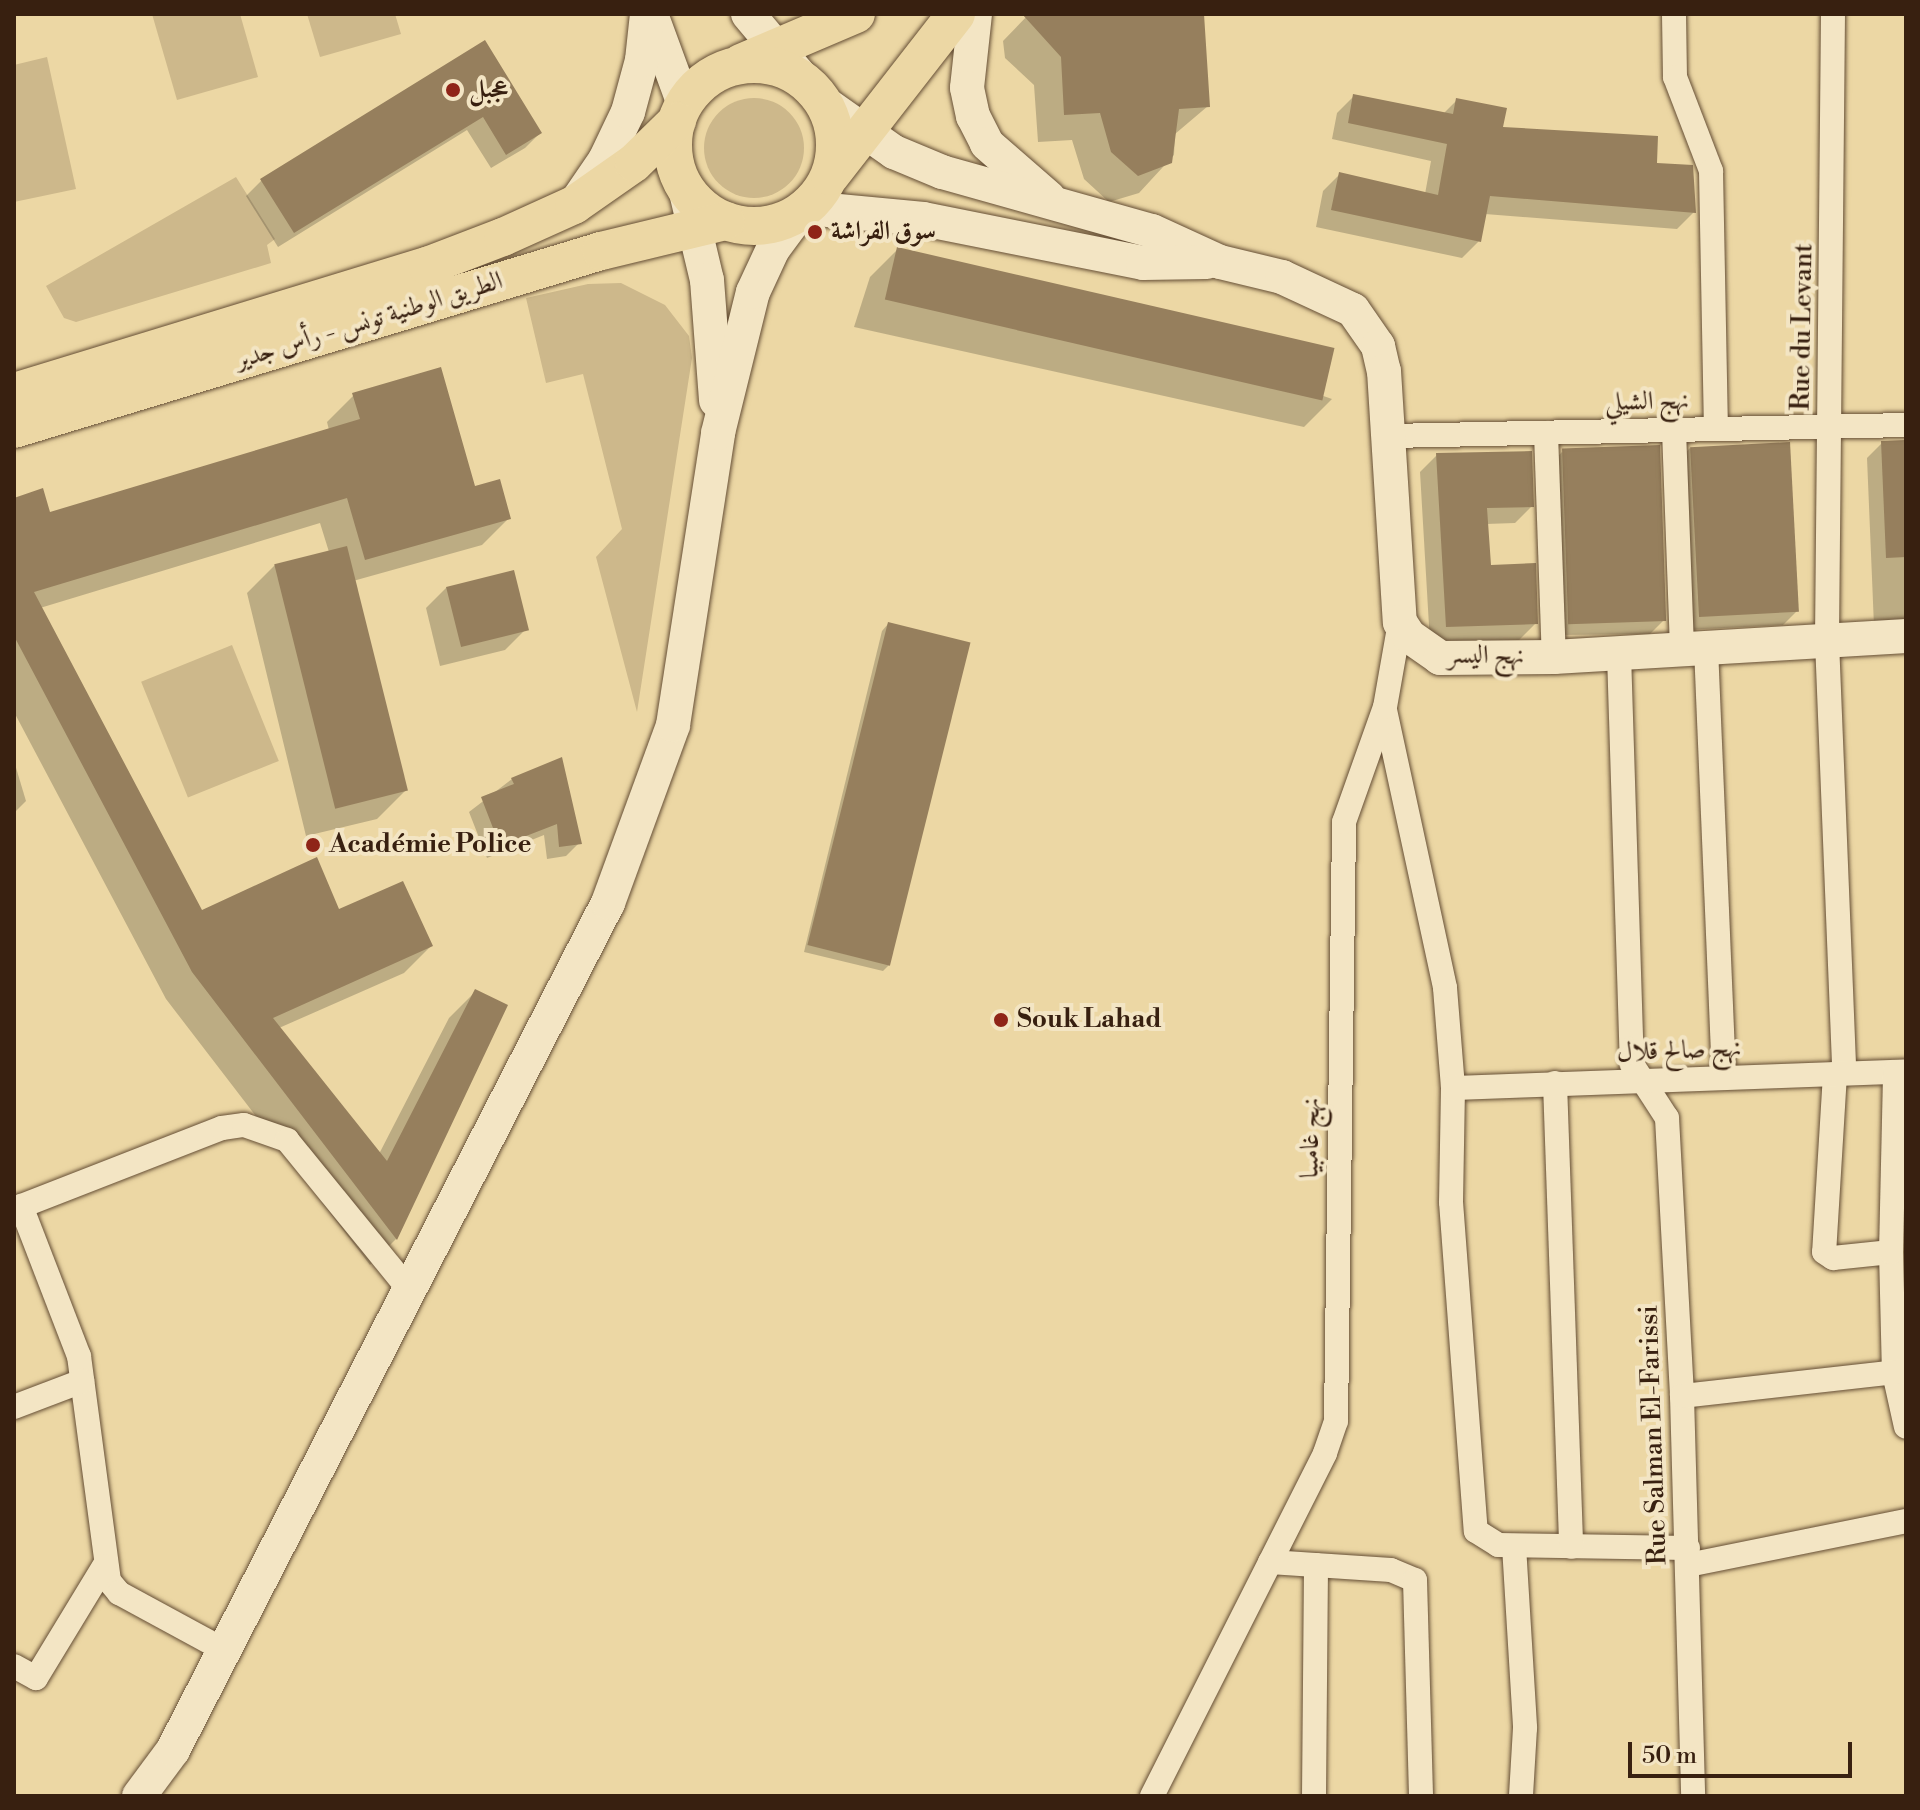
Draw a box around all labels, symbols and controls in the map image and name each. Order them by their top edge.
place label: عجبل [469,74,508,106]
marker: عجبل [444,81,462,99]
place label: سوق الفراشة [831,216,936,248]
marker: سوق الفراشة [806,223,824,241]
street label: Rue du Levant [1786,243,1820,411]
street label: الطريق الوطنية تونس - رأس جدير [232,265,506,377]
street label: نهج الشيلي [1605,386,1689,418]
street label: نهج اليسر [1447,640,1525,672]
place label: Académie Police [329,829,531,861]
marker: Académie Police [304,836,322,854]
place label: Souk Lahad [1017,1004,1162,1036]
marker: Souk Lahad [992,1011,1010,1029]
street label: نهج صالح قلال [1616,1033,1742,1069]
street label: نهج غامبيا [1295,1097,1327,1179]
street label: Rue Salman El-Farissi [1634,1305,1674,1565]
scale bar [1632,1726,1856,1776]
text: 50 m [1642,1741,1697,1771]

